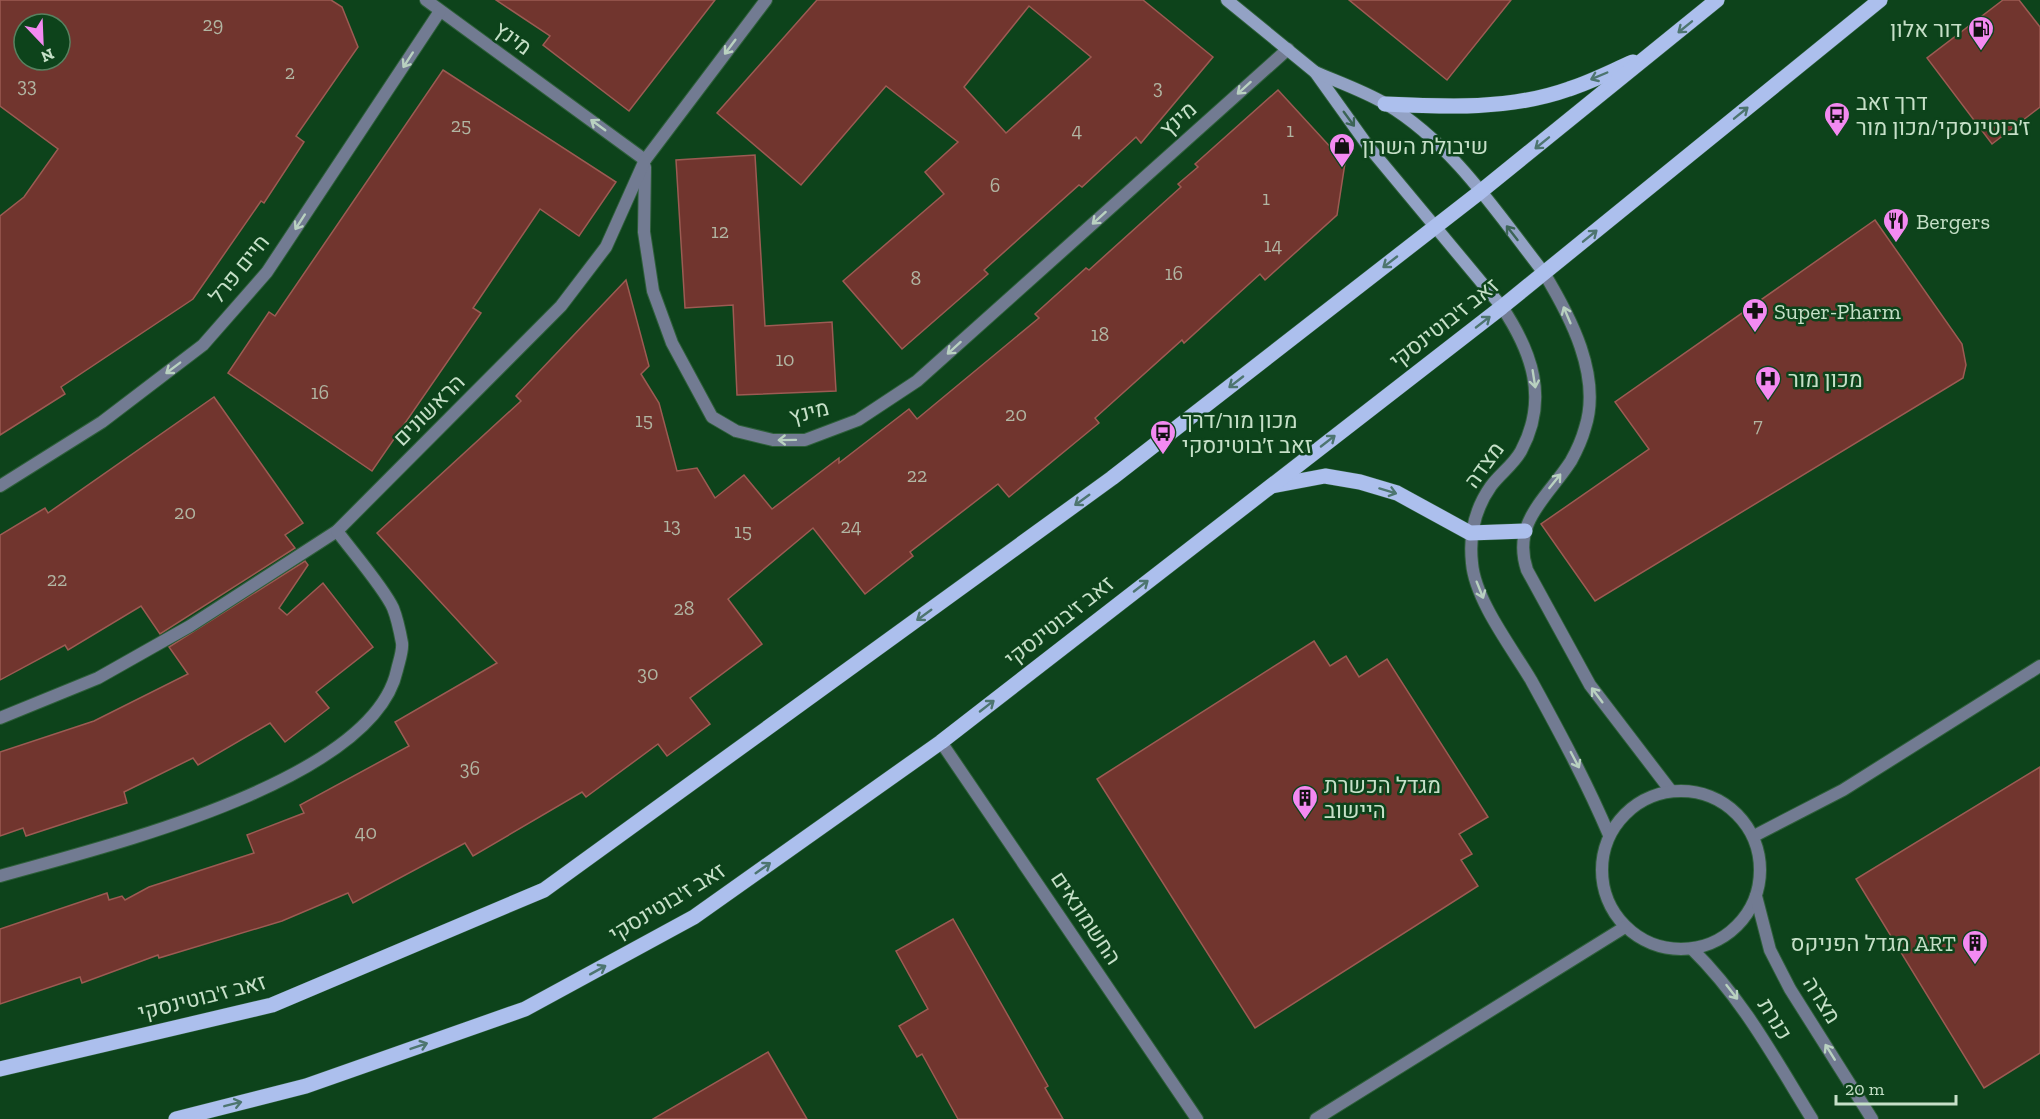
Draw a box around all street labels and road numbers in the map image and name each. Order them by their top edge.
street label: מינץ [489,15,537,61]
street label: מינץ [1154,95,1202,143]
street label: חיים פרל [203,229,275,309]
street label: זאב ז'בוטינסקי [1384,272,1504,374]
street label: הראשונים [387,368,471,452]
street label: מינץ [786,394,832,430]
street label: מצדה [1458,437,1510,493]
street label: זאב ז'בוטינסקי [999,570,1119,672]
street label: זאב ז'בוטינסקי [604,857,730,947]
street label: החשמונאים [1045,866,1127,970]
street label: זאב ז'בוטינסקי [135,968,269,1026]
street label: מצדה [1797,971,1847,1029]
street label: כנרת [1752,993,1798,1045]

